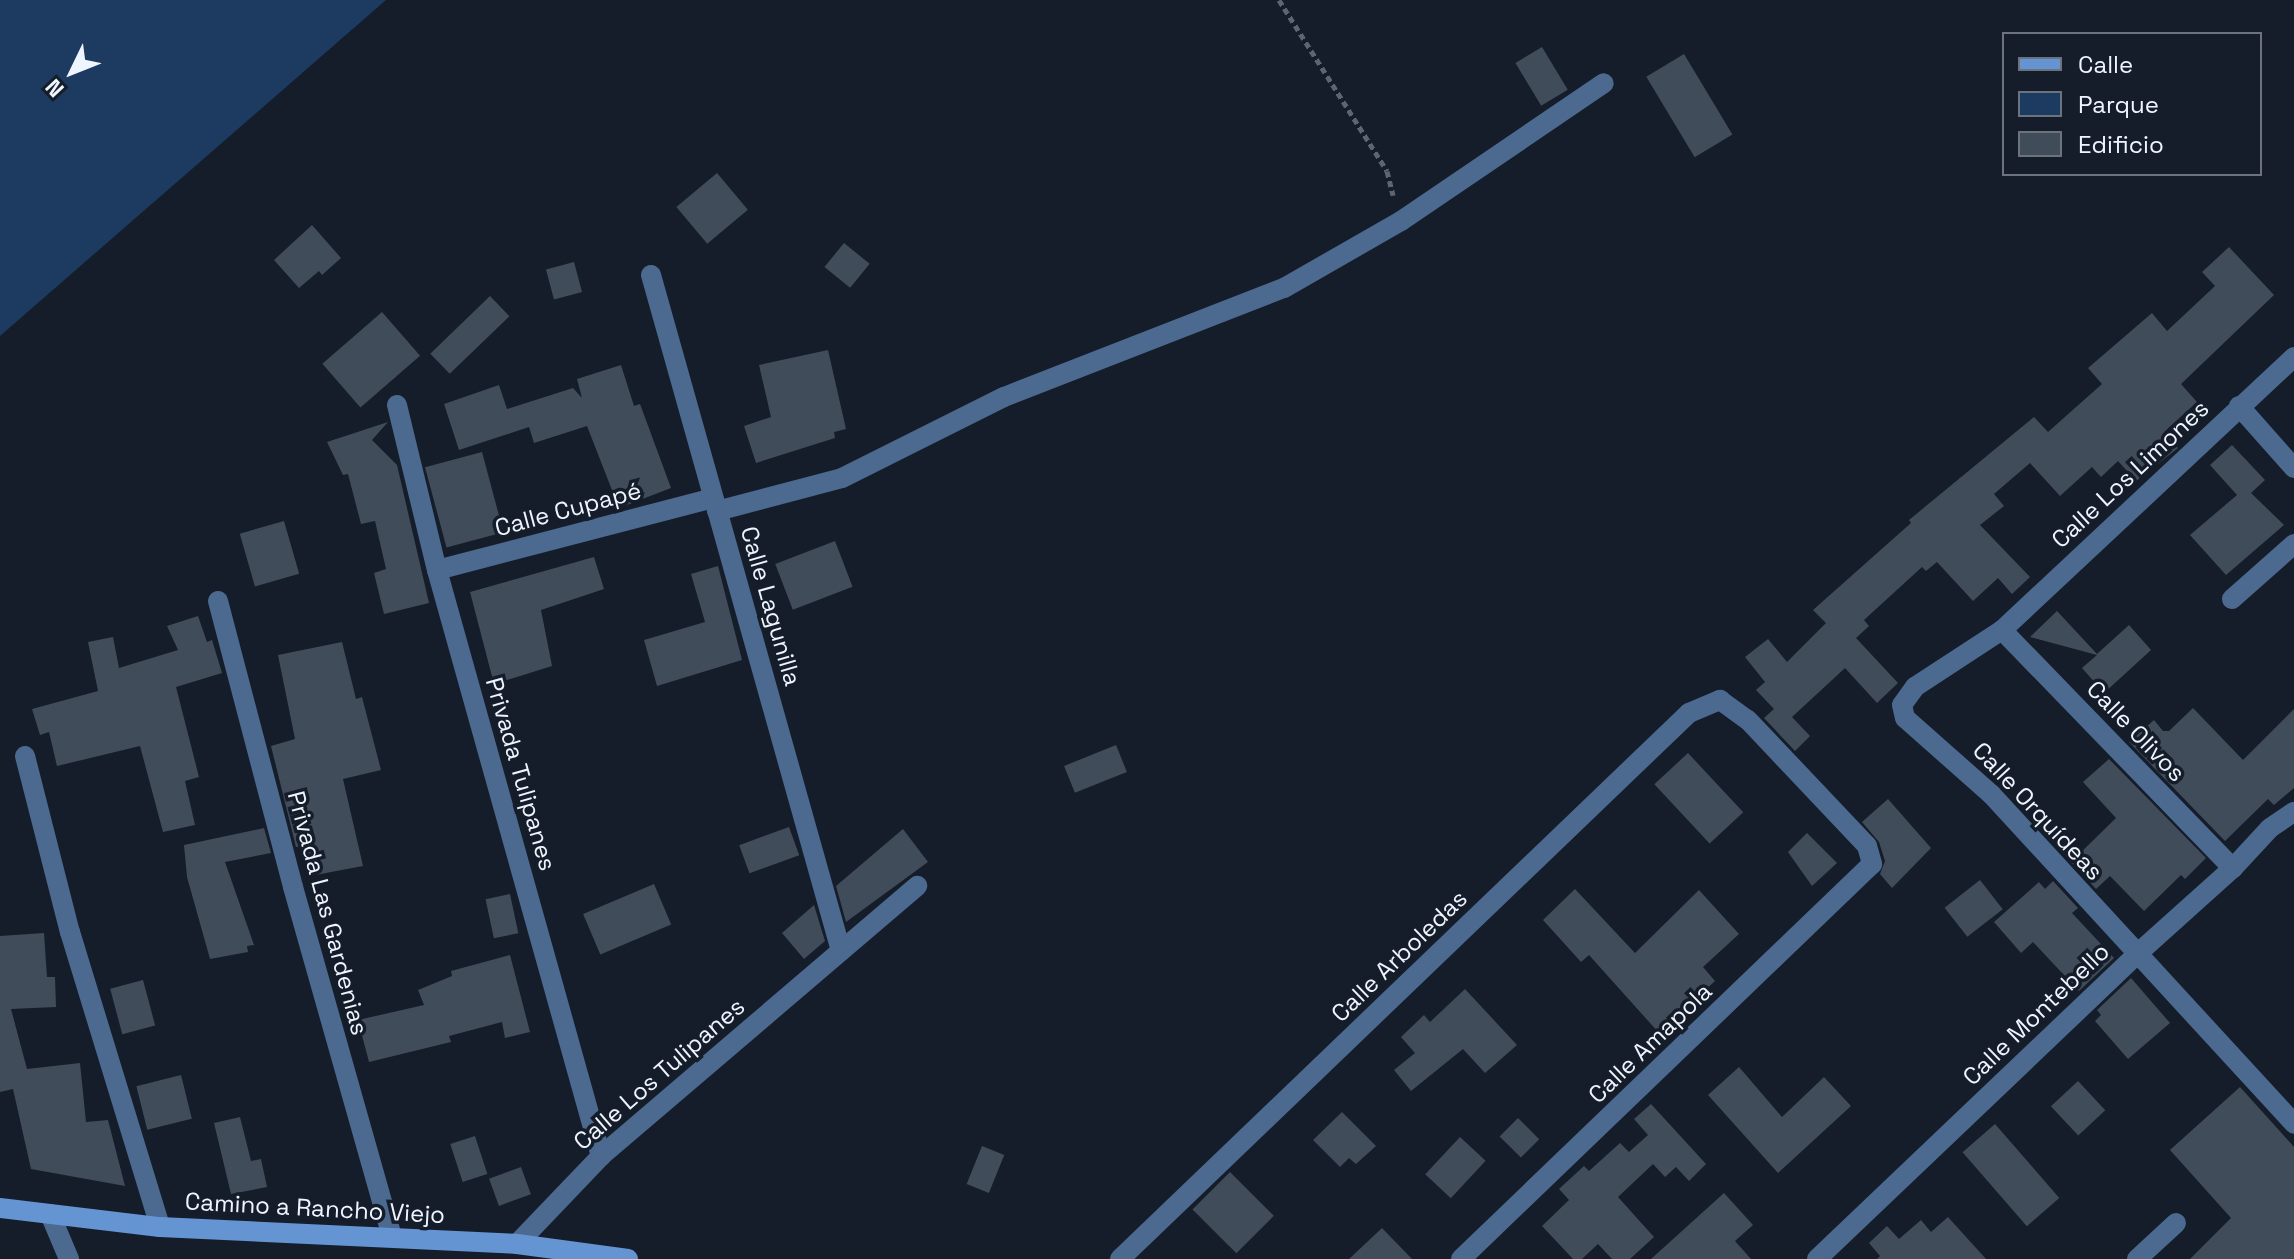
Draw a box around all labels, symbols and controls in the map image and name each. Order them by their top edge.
north arrow [32,32,112,112]
legend [2002,32,2262,176]
text: Calle [2078,49,2133,80]
text: N [39,73,70,103]
text: Parque [2078,89,2159,120]
text: Edificio [2078,129,2164,160]
street label: Calle Los Limones [2046,394,2214,554]
street label: Calle Cupapé [492,476,644,542]
street label: Calle Lagunilla [735,523,807,689]
street label: Privada Tulipanes [480,674,562,874]
street label: Calle Olivos [2081,675,2191,787]
street label: Calle Orquídeas [1967,736,2109,886]
street label: Privada Las Gardenias [282,788,374,1038]
street label: Calle Arboledas [1325,884,1473,1028]
street label: Calle Montebello [1957,937,2115,1091]
street label: Calle Amapola [1582,977,1718,1109]
street label: Calle Los Tulipanes [567,992,751,1156]
street label: Camino a Rancho Viejo [184,1187,446,1229]

